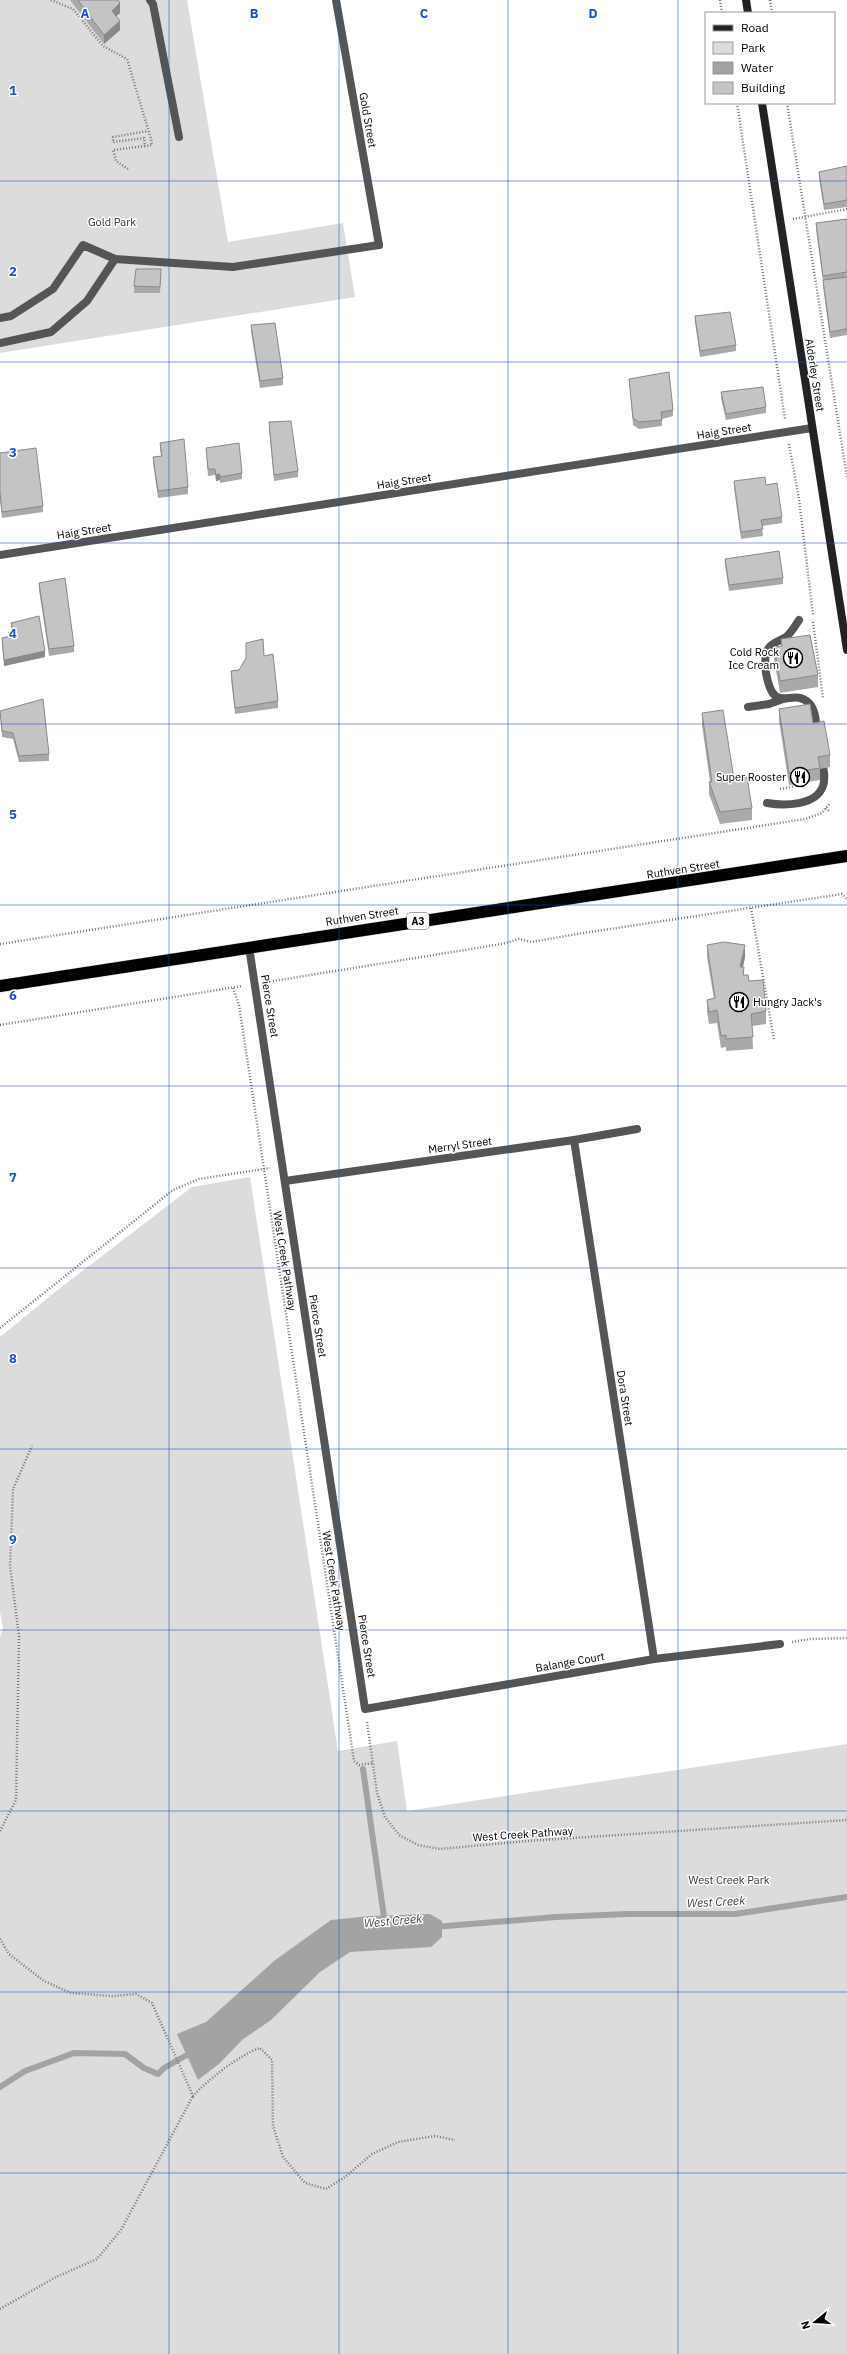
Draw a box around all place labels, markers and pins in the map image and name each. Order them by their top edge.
place label: Cold Rock Ice Cream [728,645,779,672]
restaurant icon: Cold Rock Ice Cream [782,647,804,669]
restaurant icon: Super Rooster [789,766,811,788]
place label: Super Rooster [716,770,786,784]
restaurant icon: Hungry Jack's [728,991,750,1013]
place label: Hungry Jack's [753,995,822,1009]

